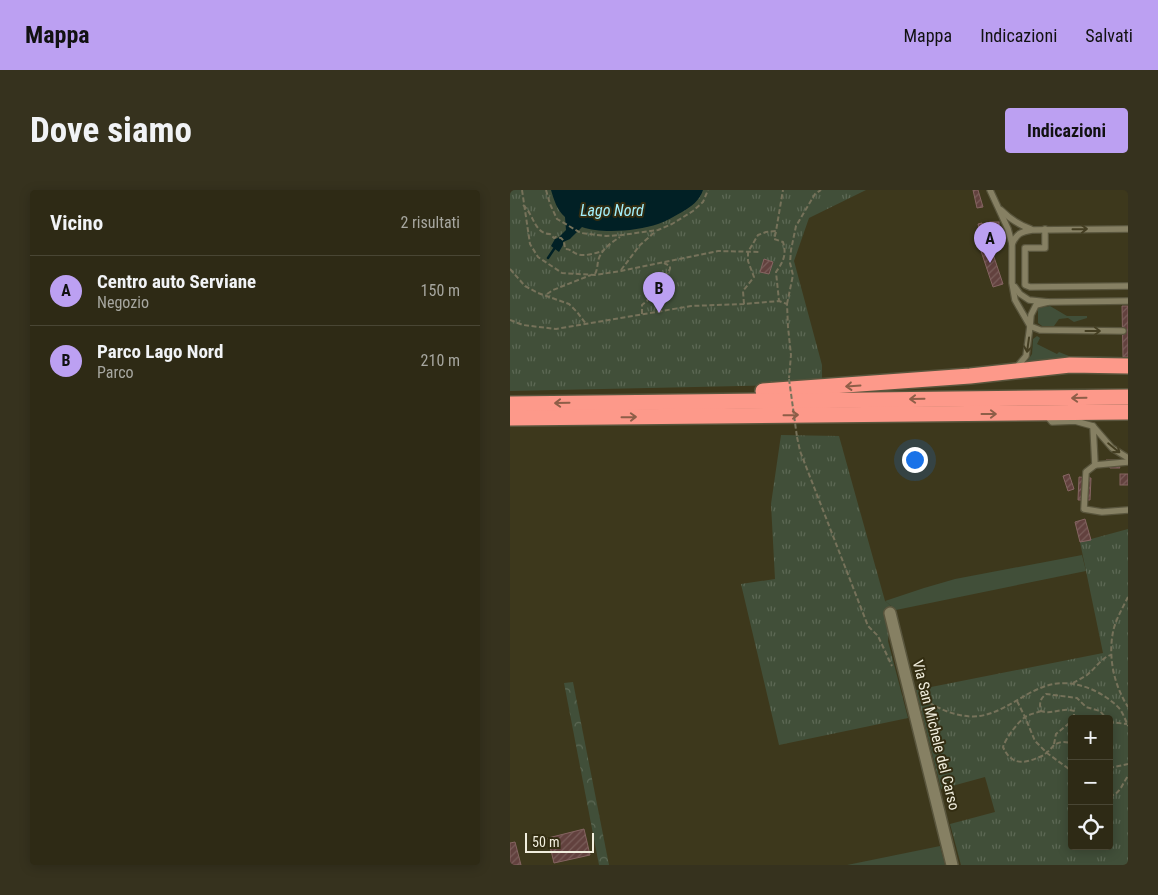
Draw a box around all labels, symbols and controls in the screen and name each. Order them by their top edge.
text: Mappa [25,21,90,49]
text: Mappa [904,25,952,46]
text: Indicazioni [980,25,1057,46]
text: Salvati [1085,25,1133,46]
button: Indicazioni [1005,108,1128,153]
text: Dove siamo [30,110,192,151]
water label: Lago Nord [580,201,644,220]
text: Vicino [50,211,103,235]
text: 2 risultati [400,213,460,232]
pin: A [974,222,1006,263]
one-way arrow [1072,224,1088,234]
text: Centro auto Serviane [97,270,256,293]
pin: B [643,272,675,313]
text: A [61,281,71,300]
text: 150 m [421,281,460,300]
text: Negozio [97,293,149,312]
one-way arrow [1085,326,1101,336]
one-way arrow [1023,337,1033,353]
text: Parco Lago Nord [97,340,223,363]
text: B [62,351,70,370]
text: 210 m [421,351,460,370]
text: Parco [97,363,134,382]
one-way arrow [845,381,861,390]
one-way arrow [1072,393,1088,402]
one-way arrow [909,394,926,404]
one-way arrow [554,398,570,408]
one-way arrow [980,409,996,418]
one-way arrow [782,410,799,420]
one-way arrow [620,412,636,422]
one-way arrow [1107,443,1121,453]
your location [902,447,928,473]
street label: Via San Michele del Carso [909,658,963,812]
map controls [1068,715,1113,850]
button: + [1068,715,1113,760]
button: − [1068,760,1113,805]
button: locate [1068,805,1113,850]
scale bar [525,830,594,853]
text: 50 m [532,834,560,850]

